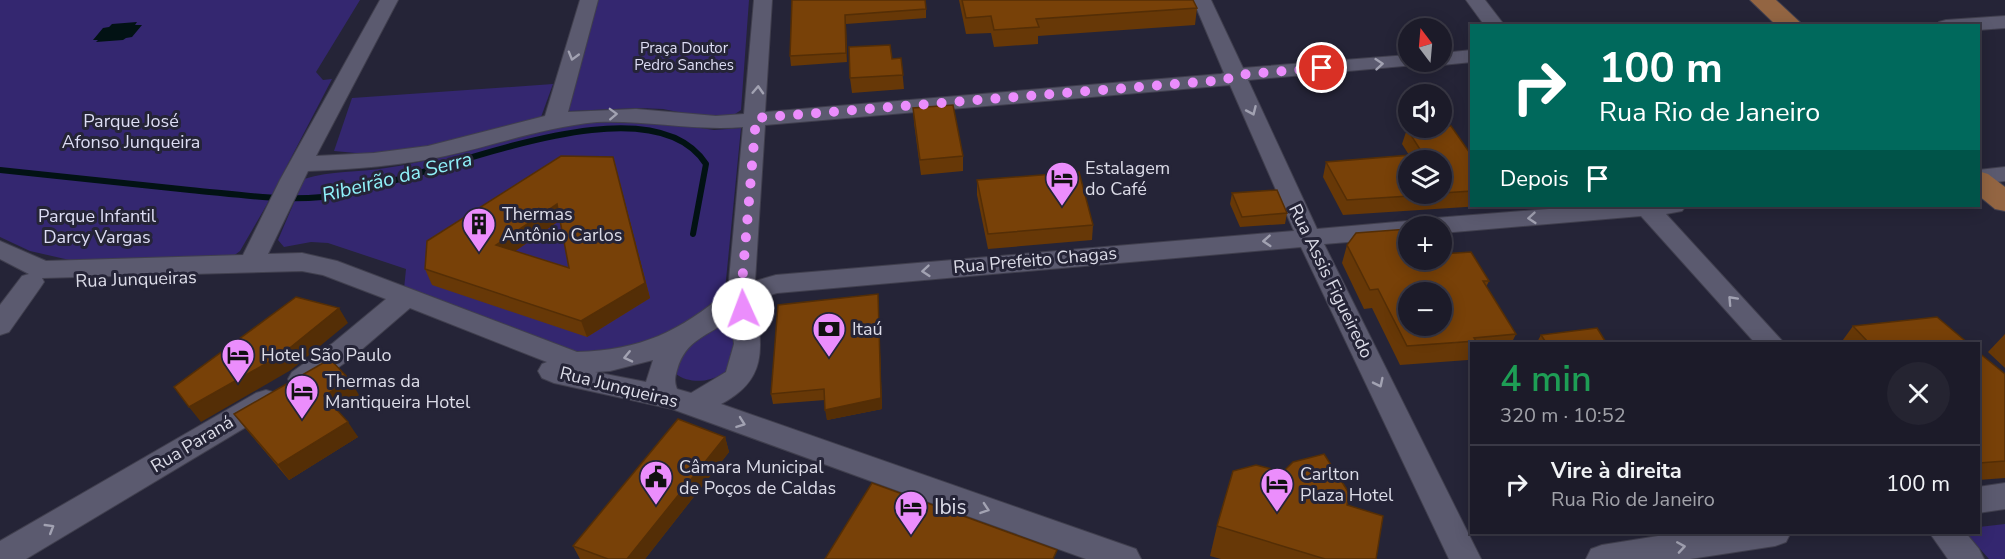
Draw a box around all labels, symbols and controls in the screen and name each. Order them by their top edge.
north arrow [1398,18,1452,72]
map controls [1398,18,1452,336]
park label: Praça Doutor Pedro Sanches [634,38,734,75]
text: 100 m [1599,40,1723,97]
pin [1296,42,1347,93]
icon: right [1500,48,1578,126]
one-way arrow [568,50,580,61]
icon: arrive [1305,51,1338,84]
one-way arrow [1374,58,1383,71]
button: sound [1398,84,1452,138]
one-way arrow [751,85,764,94]
text: Rua Rio de Janeiro [1599,94,1820,131]
one-way arrow [1244,105,1256,116]
one-way arrow [609,108,618,121]
park label: Parque José Afonso Junqueira [62,109,200,154]
water label: Ribeirão da Serra [319,145,475,209]
button: layers [1398,150,1452,204]
place label: Estalagem do Café [1085,156,1170,201]
hotel icon: Estalagem do Café [1044,160,1080,207]
icon: arrive [1581,162,1614,195]
text: Depois [1500,164,1569,194]
street label: Rua Assis Figueiredo [1283,200,1379,362]
place label: Thermas Antônio Carlos [502,202,622,247]
park label: Parque Infantil Darcy Vargas [38,204,157,249]
building icon: Thermas Antônio Carlos [461,206,497,253]
one-way arrow [1527,211,1537,224]
button: + [1398,216,1452,270]
one-way arrow [1262,234,1271,247]
street label: Rua Prefeito Chagas [952,241,1118,279]
one-way arrow [921,264,930,277]
street label: Rua Junqueiras [75,265,197,293]
position arrow [711,277,775,341]
button: − [1398,282,1452,336]
one-way arrow [1728,297,1739,307]
bank icon: Itaú [811,311,847,358]
place label: Itaú [852,317,883,341]
hotel icon: Hotel São Paulo [220,337,256,384]
place label: Hotel São Paulo [261,343,391,367]
one-way arrow [623,349,633,362]
text: 4 min [1500,355,1592,404]
street label: Rua Junqueiras [557,361,681,413]
button: close [1887,362,1950,425]
place label: Thermas da Mantiqueira Hotel [325,369,471,414]
hotel icon: Thermas da Mantiqueira Hotel [284,373,320,420]
one-way arrow [1372,376,1384,387]
text: 320 m · 10:52 [1500,402,1626,429]
street label: Rua Paraná [146,410,238,478]
one-way arrow [735,416,746,429]
place label: Câmara Municipal de Poços de Caldas [679,455,836,500]
text: Vire à direita [1551,456,1682,486]
public building icon: Câmara Municipal de Poços de Caldas [638,459,674,506]
place label: Carlton Plaza Hotel [1300,462,1394,507]
hotel icon: Carlton Plaza Hotel [1259,466,1295,513]
icon: right [1500,468,1533,501]
text: 100 m [1886,469,1950,499]
text: Rua Rio de Janeiro [1551,486,1715,513]
hotel icon: Ibis [893,489,929,536]
place label: Ibis [934,493,967,521]
one-way arrow [979,502,989,515]
one-way arrow [44,524,54,535]
one-way arrow [1676,541,1686,554]

